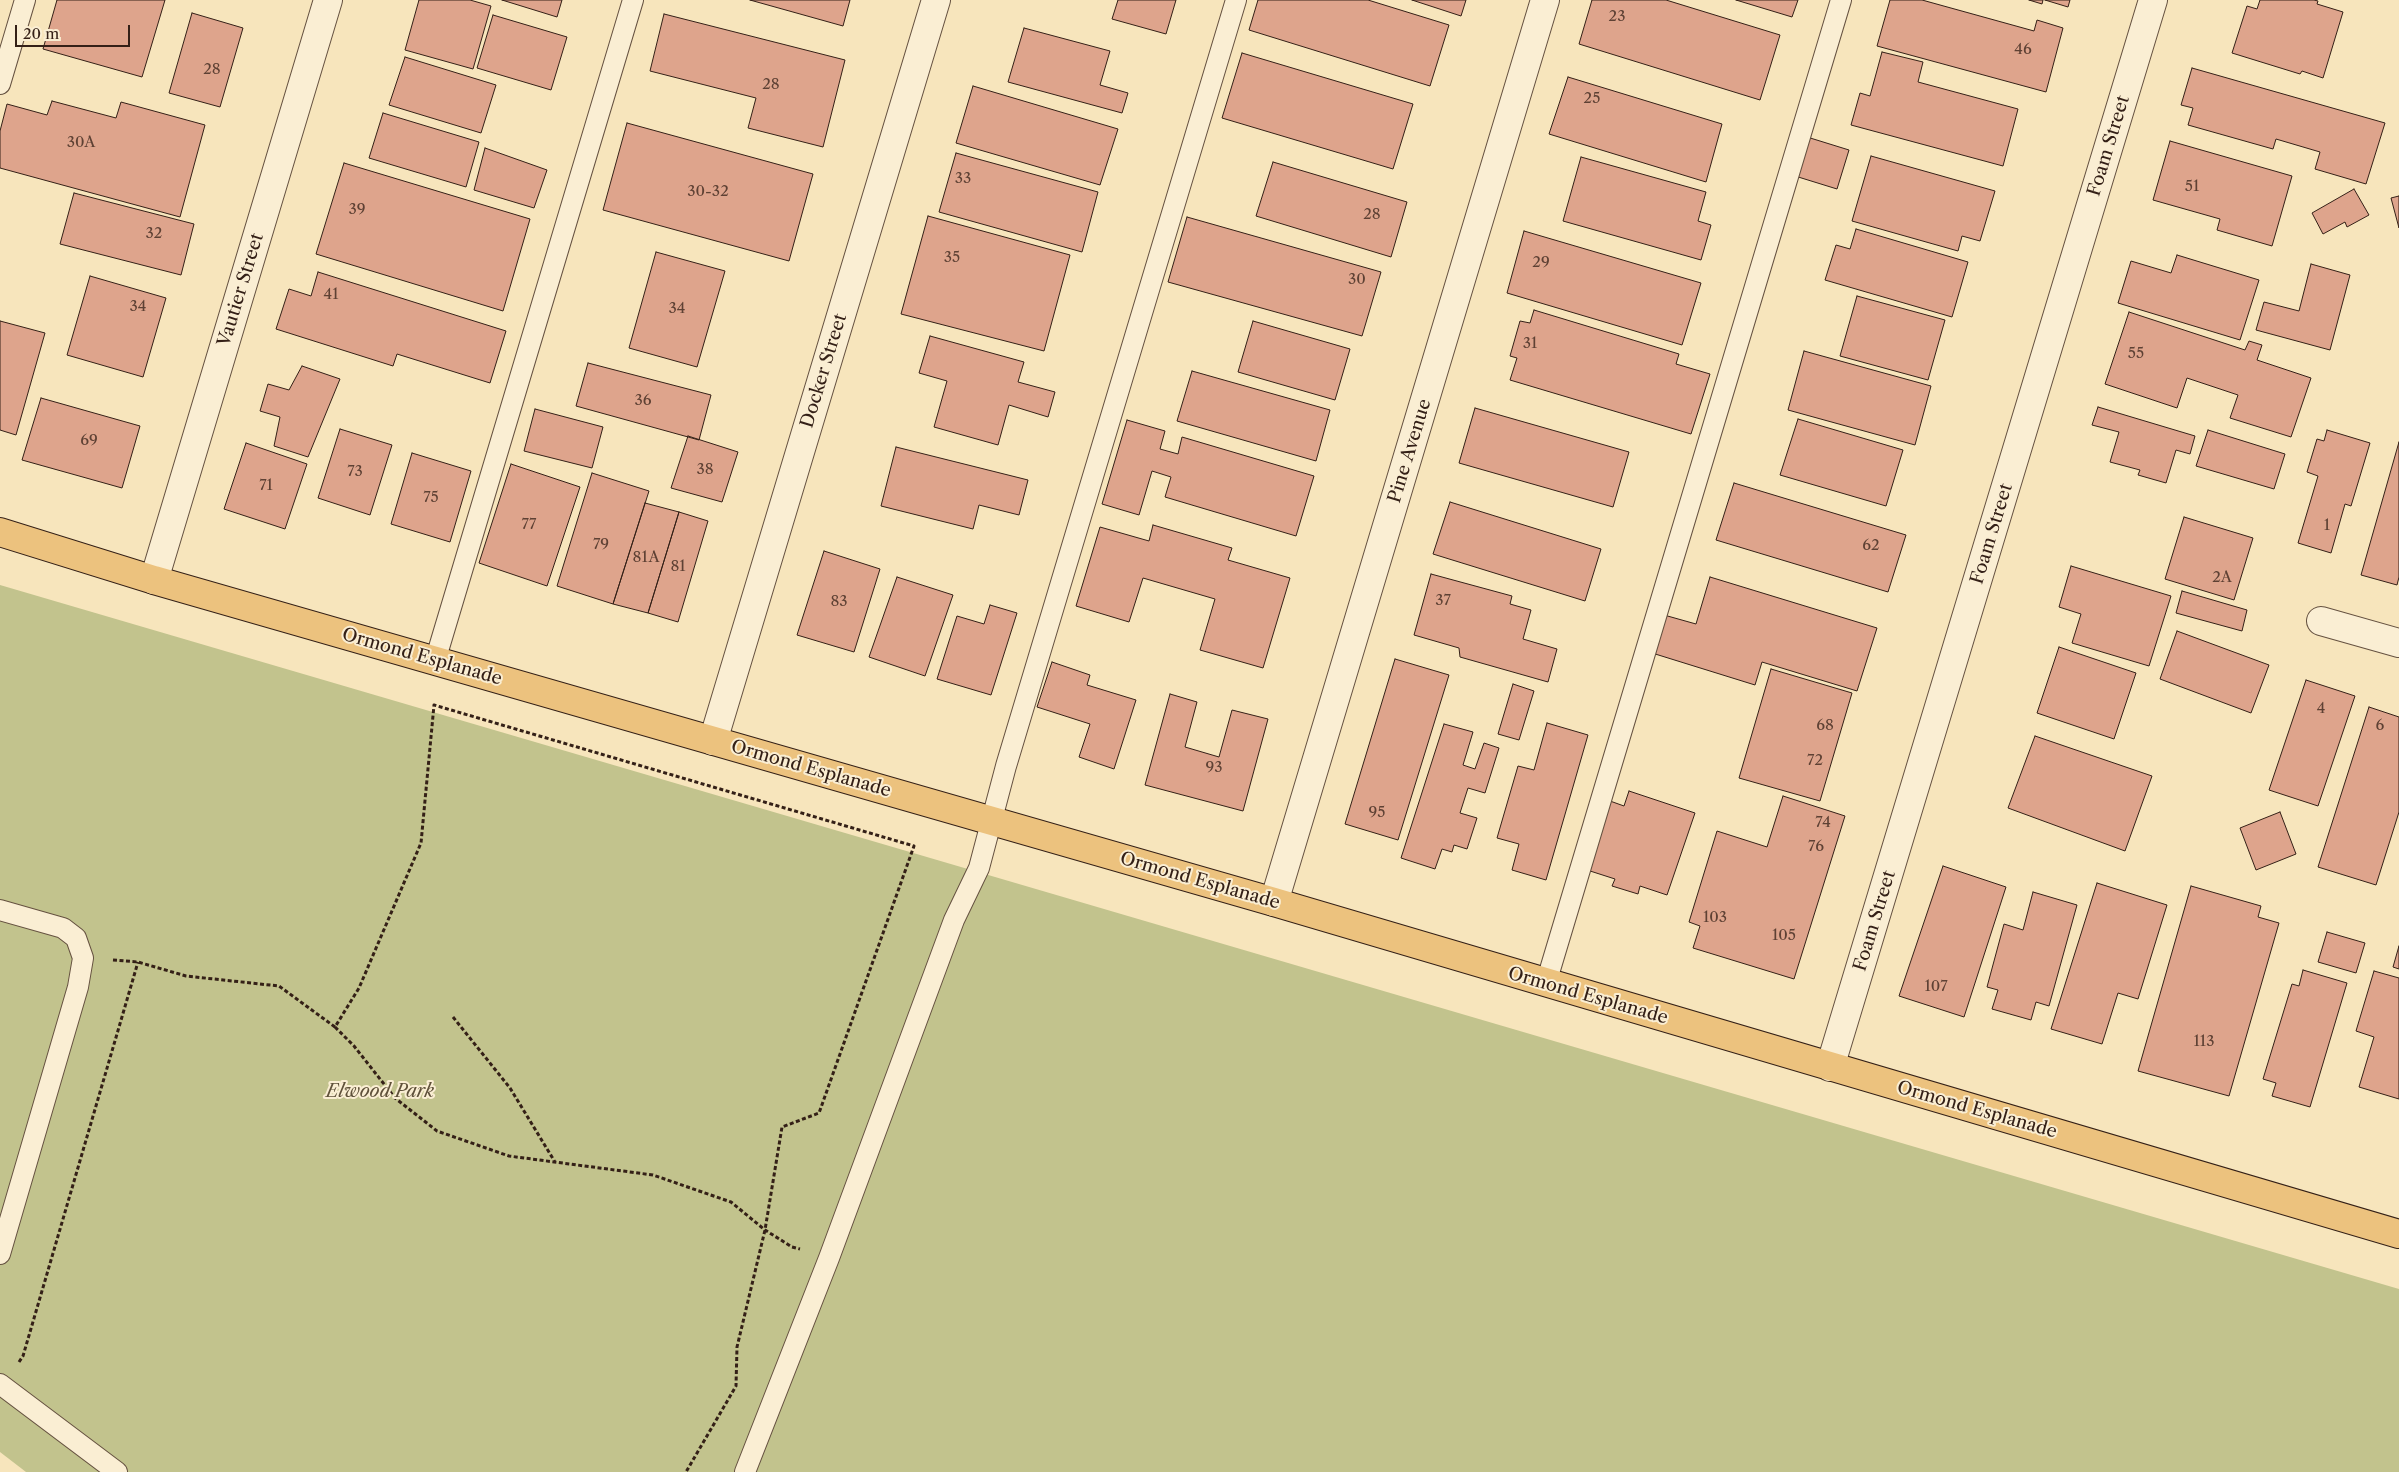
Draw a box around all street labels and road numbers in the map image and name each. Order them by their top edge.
street label: Foam Street [2083,93,2135,199]
street label: Vautier Street [214,231,268,349]
street label: Docker Street [796,311,852,431]
street label: Pine Avenue [1384,396,1436,506]
street label: Foam Street [1966,481,2018,587]
street label: Ormond Esplanade [340,624,504,690]
street label: Ormond Esplanade [729,736,893,802]
street label: Ormond Esplanade [1118,848,1282,914]
street label: Foam Street [1849,868,1901,974]
street label: Ormond Esplanade [1506,963,1670,1029]
street label: Ormond Esplanade [1895,1077,2059,1143]

